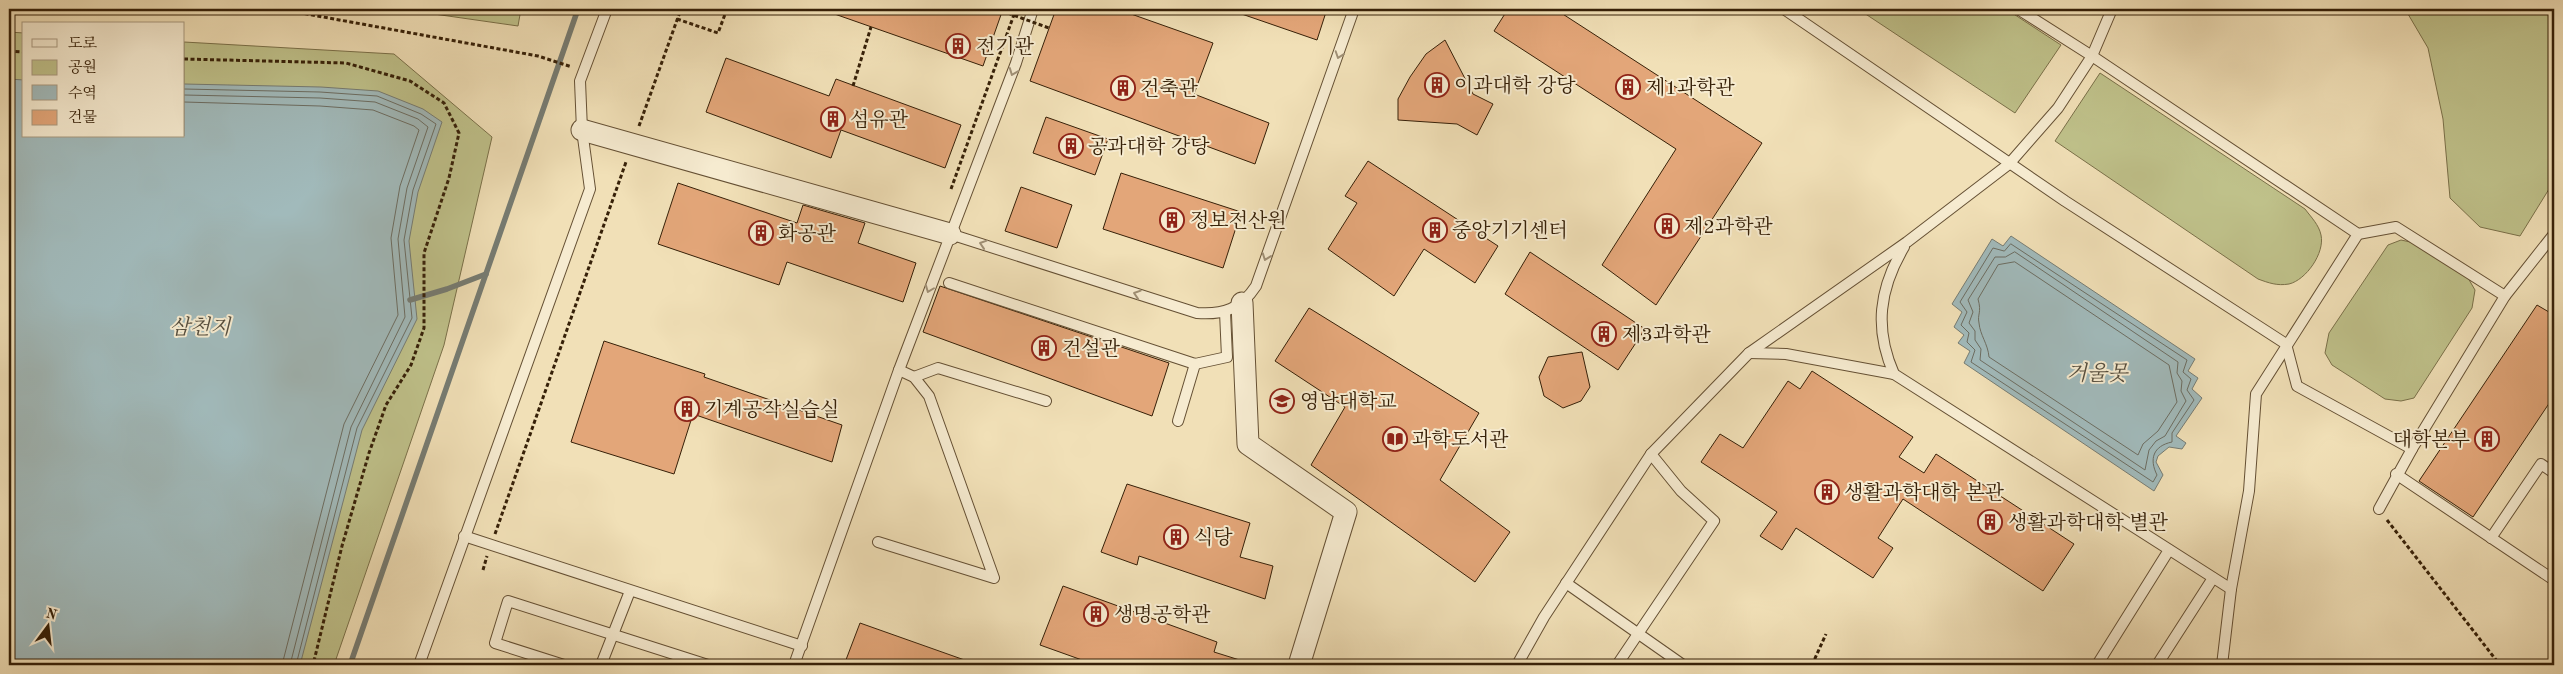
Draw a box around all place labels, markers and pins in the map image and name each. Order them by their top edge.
building icon: 전기관 [945,33,971,59]
place label: 전기관 [976,36,1035,58]
building icon: 이과대학 강당 [1424,72,1450,98]
building icon: 제1과학관 [1615,74,1641,100]
building icon: 건축관 [1110,75,1136,101]
place label: 이과대학 강당 [1454,75,1576,97]
place label: 제1과학관 [1646,77,1736,99]
place label: 건축관 [1140,78,1199,100]
building icon: 섬유관 [820,106,846,132]
place label: 섬유관 [850,109,909,131]
building icon: 공과대학 강당 [1058,133,1084,159]
place label: 공과대학 강당 [1088,136,1210,158]
building icon: 정보전산원 [1159,207,1185,233]
place label: 정보전산원 [1190,210,1287,232]
building icon: 제2과학관 [1654,213,1680,239]
place label: 제2과학관 [1684,216,1774,238]
building icon: 중앙기기센터 [1422,217,1448,243]
building icon: 화공관 [748,220,774,246]
place label: 중앙기기센터 [1452,220,1568,242]
place label: 화공관 [778,223,837,245]
building icon: 제3과학관 [1591,321,1617,347]
place label: 제3과학관 [1622,324,1712,346]
building icon: 건설관 [1031,335,1057,361]
place label: 건설관 [1062,338,1121,360]
school or university icon: 영남대학교 [1269,388,1295,414]
place label: 영남대학교 [1300,391,1397,413]
building icon: 기계공작실습실 [674,396,700,422]
place label: 기계공작실습실 [704,399,839,421]
library icon: 과학도서관 [1382,426,1408,452]
building icon: 대학본부 [2474,426,2500,452]
place label: 대학본부 [2393,428,2470,451]
place label: 과학도서관 [1412,429,1509,451]
building icon: 생활과학대학 본관 [1814,479,1840,505]
place label: 생활과학대학 본관 [1844,481,2005,504]
building icon: 생활과학대학 별관 [1977,509,2003,535]
place label: 생활과학대학 별관 [2008,512,2169,534]
building icon: 식당 [1163,524,1189,550]
place label: 식당 [1194,527,1233,549]
building icon: 생명공학관 [1083,601,1109,627]
place label: 생명공학관 [1114,604,1211,626]

